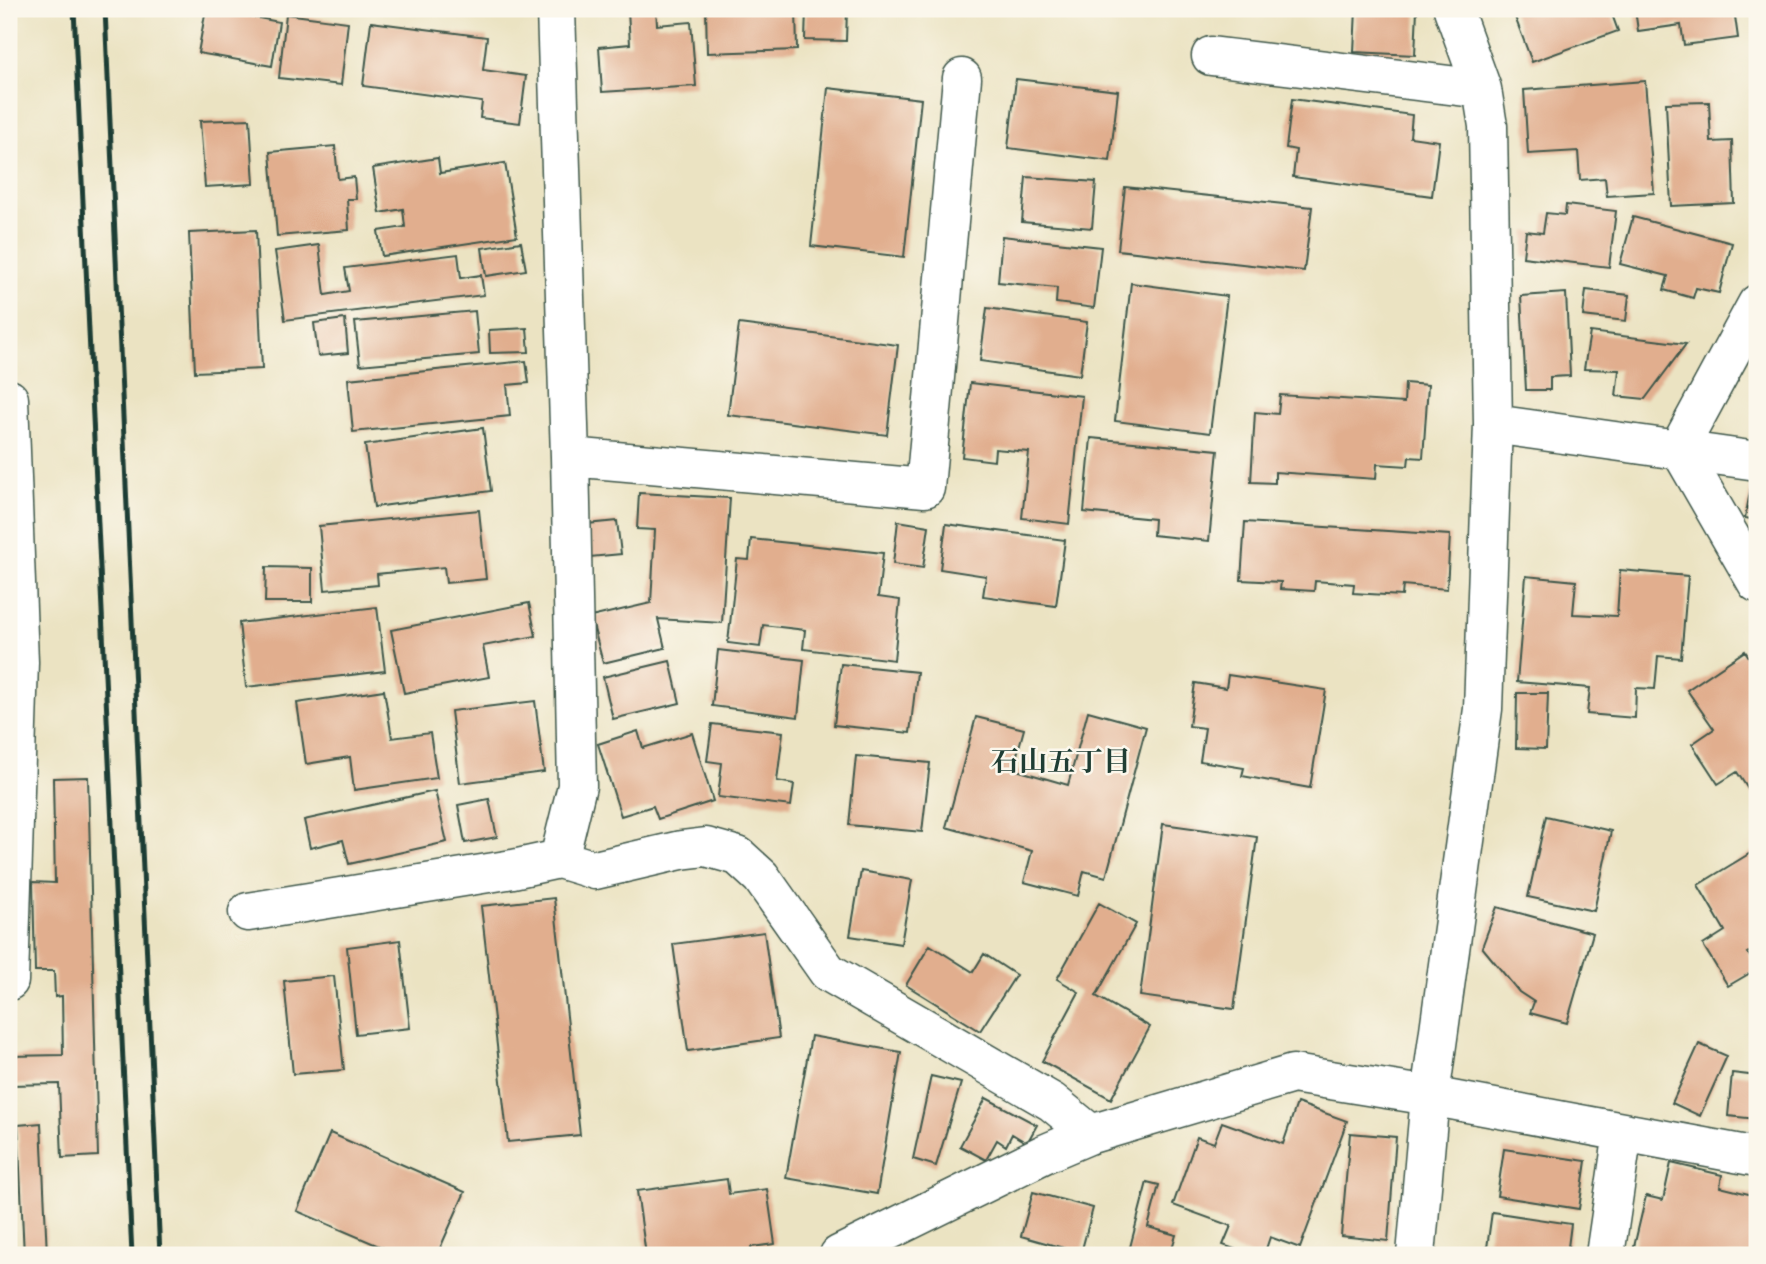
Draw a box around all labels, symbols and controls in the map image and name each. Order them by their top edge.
district label: 石山五丁目 [991,744,1131,783]

